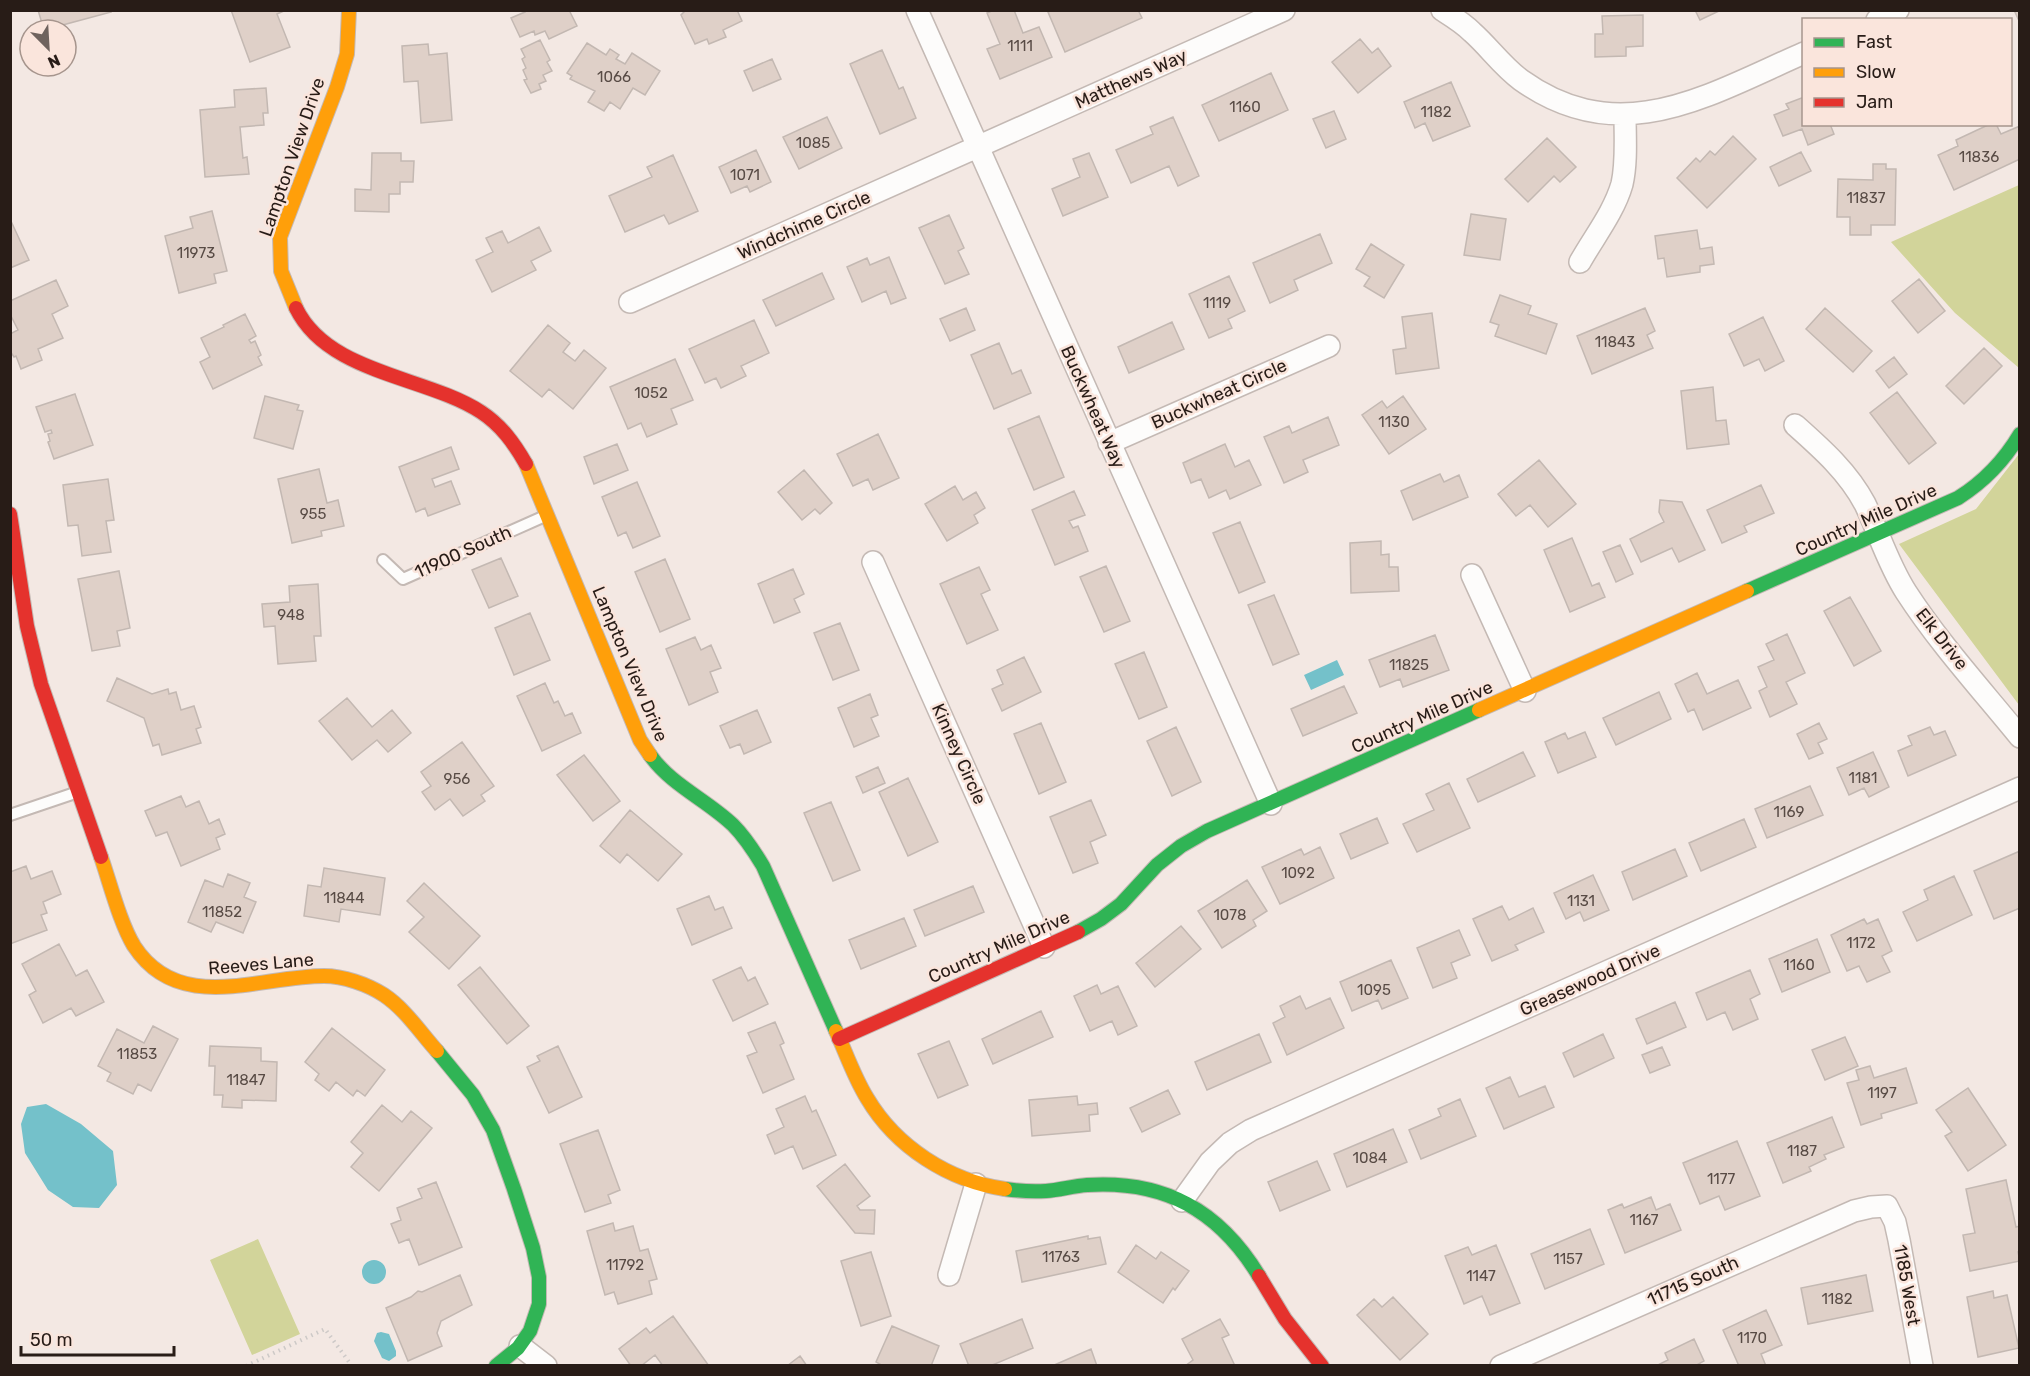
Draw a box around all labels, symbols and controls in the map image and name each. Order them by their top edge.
north arrow [18,18,78,78]
legend [1802,18,2012,126]
text: Fast [1856,31,1892,53]
house number: 1111 [1007,37,1033,55]
street label: Matthews Way [1072,44,1190,113]
text: N [45,50,63,72]
text: Slow [1856,61,1896,83]
house number: 1066 [597,68,631,86]
street label: Lampton View Drive [254,75,330,239]
text: Jam [1856,91,1893,113]
house number: 1160 [1229,98,1261,116]
house number: 1182 [1420,103,1452,121]
house number: 1085 [796,134,830,152]
house number: 11836 [1959,148,1999,166]
house number: 1071 [730,166,760,184]
street label: Windchime Circle [734,186,874,264]
house number: 11837 [1846,189,1886,207]
house number: 11973 [177,244,215,262]
house number: 1119 [1203,294,1231,312]
house number: 11843 [1595,333,1635,351]
street label: Buckwheat Way [1056,342,1130,472]
street label: Buckwheat Circle [1148,354,1290,434]
house number: 1052 [634,384,668,402]
house number: 1130 [1378,413,1410,431]
street label: Country Mile Drive [1792,479,1940,561]
house number: 955 [300,505,326,523]
street label: 11900 South [411,521,515,583]
street label: Lampton View Drive [587,583,673,745]
street label: Elk Drive [1911,604,1973,674]
house number: 948 [277,606,305,624]
house number: 11825 [1389,656,1429,674]
street label: Country Mile Drive [1348,676,1496,758]
street label: Kinney Circle [927,700,991,808]
house number: 1181 [1849,769,1877,787]
house number: 956 [444,770,470,788]
house number: 1169 [1774,803,1804,821]
house number: 1092 [1281,864,1315,882]
house number: 11844 [323,889,365,907]
house number: 1131 [1567,892,1595,910]
house number: 11852 [202,903,242,921]
street label: Country Mile Drive [925,906,1073,988]
house number: 1078 [1213,906,1247,924]
house number: 1172 [1846,934,1876,952]
street label: Greasewood Drive [1516,939,1664,1021]
street label: Reeves Lane [207,948,315,980]
house number: 1160 [1783,956,1815,974]
house number: 1095 [1357,981,1391,999]
house number: 11853 [117,1045,157,1063]
house number: 11847 [226,1071,266,1089]
house number: 1197 [1867,1084,1897,1102]
house number: 1187 [1787,1142,1817,1160]
house number: 1084 [1353,1149,1387,1167]
house number: 1177 [1707,1170,1735,1188]
house number: 1167 [1629,1211,1659,1229]
street label: 1185 West [1889,1243,1925,1327]
house number: 11763 [1042,1248,1080,1266]
house number: 1157 [1553,1250,1583,1268]
street label: 11715 South [1644,1251,1742,1311]
house number: 11792 [606,1256,644,1274]
house number: 1147 [1466,1267,1496,1285]
house number: 1182 [1821,1290,1853,1308]
scale bar [21,1319,174,1357]
text: 50 m [30,1329,73,1351]
house number: 1170 [1737,1329,1767,1347]

